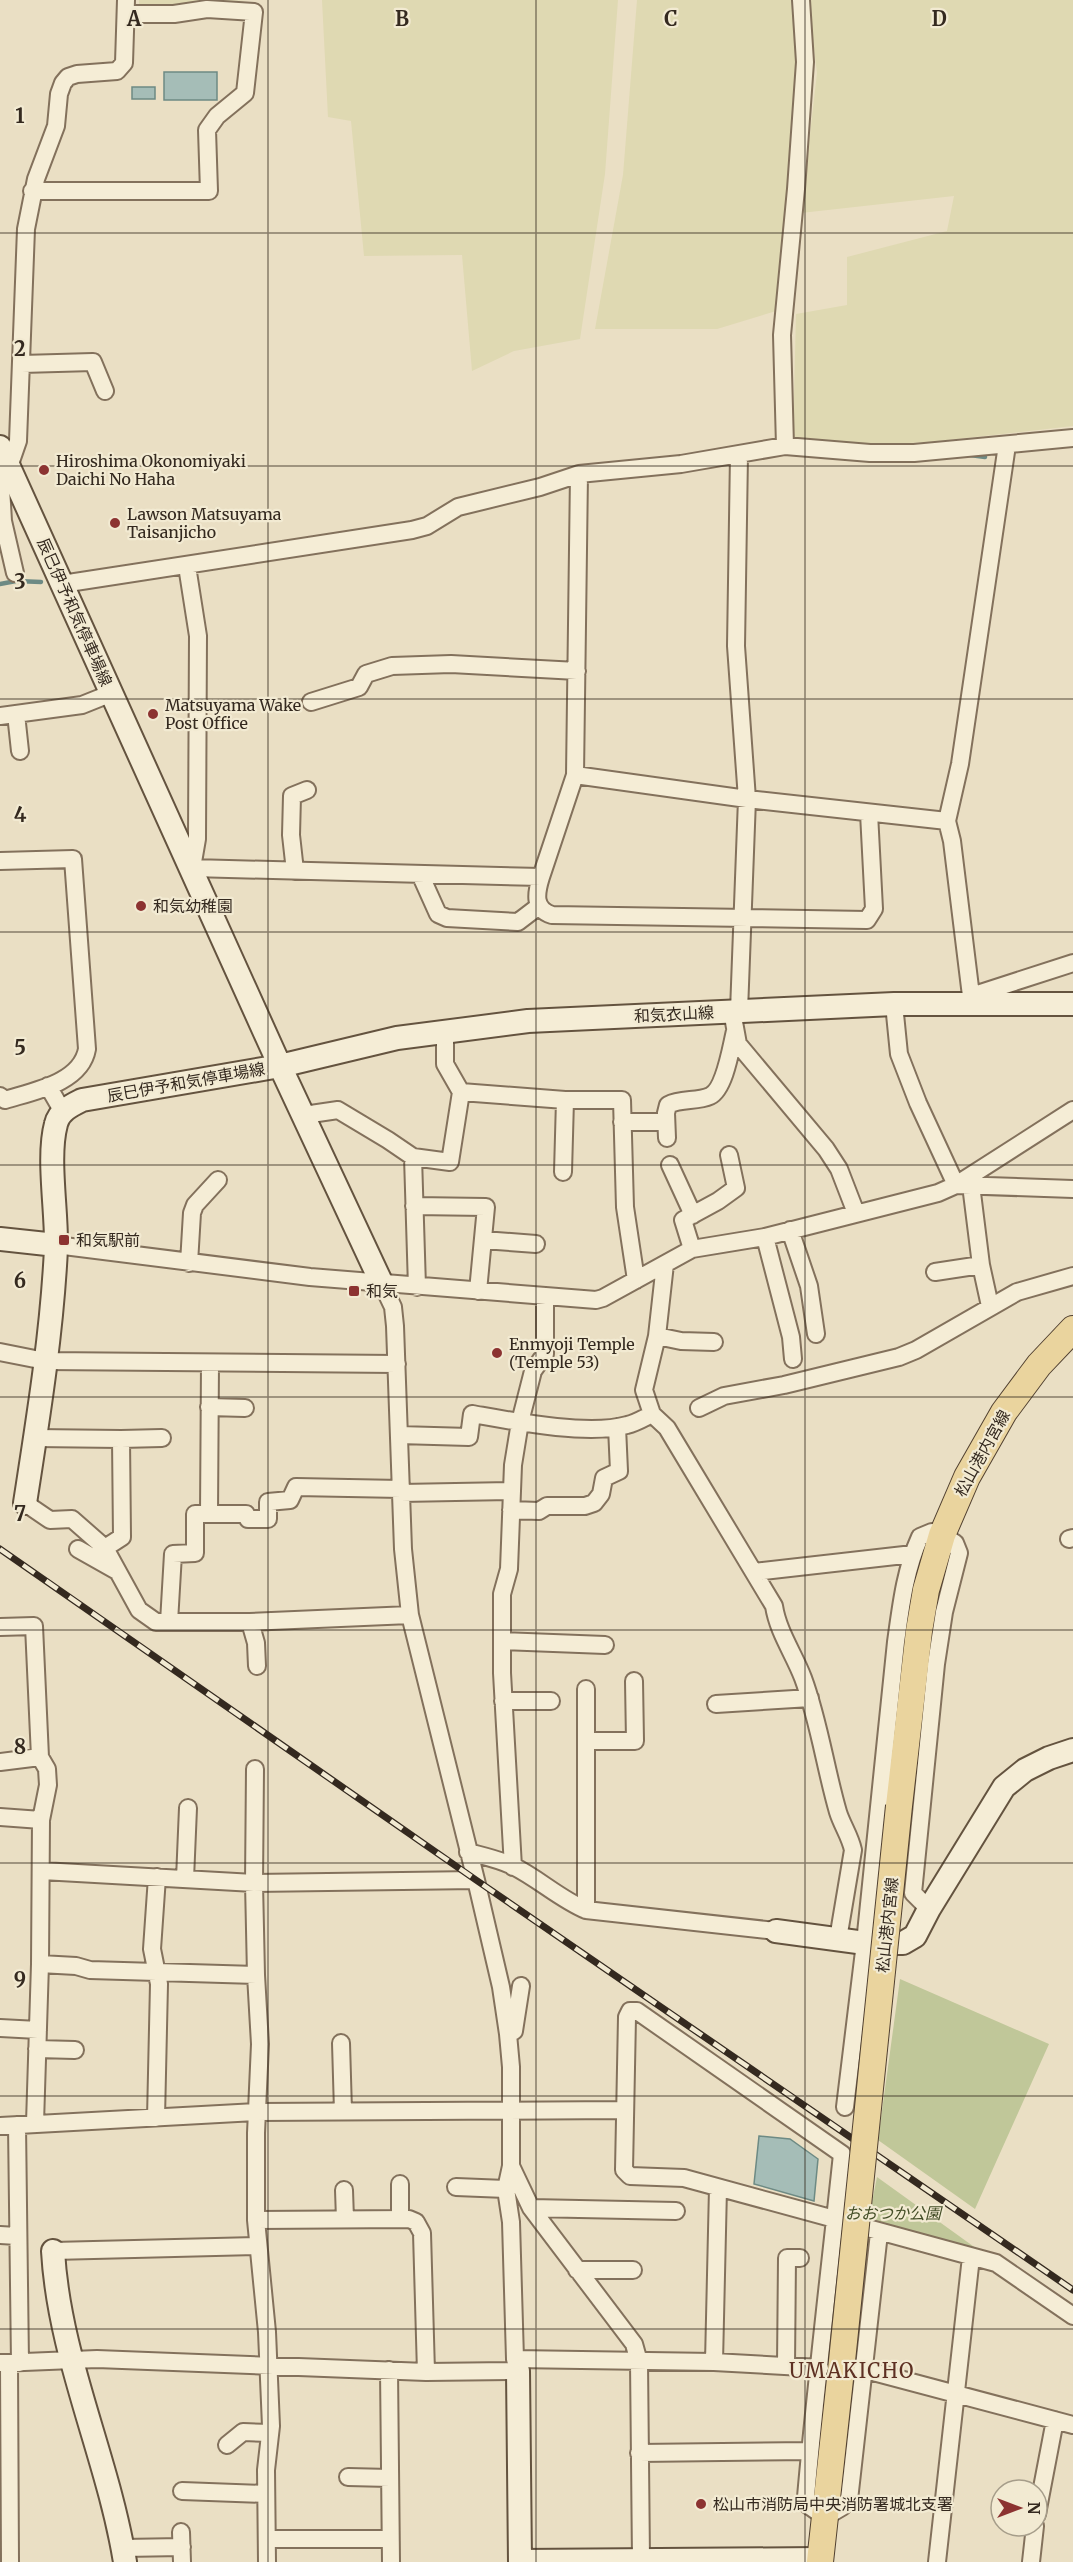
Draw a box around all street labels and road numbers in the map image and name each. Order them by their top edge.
street label: 辰巳伊予和気停車場線 [33,535,117,689]
street label: 和気衣山線 [634,1002,714,1026]
street label: 辰巳伊予和気停車場線 [105,1058,267,1106]
street label: 松山港内宮線 [950,1406,1014,1500]
street label: 松山港内宮線 [872,1876,902,1974]

